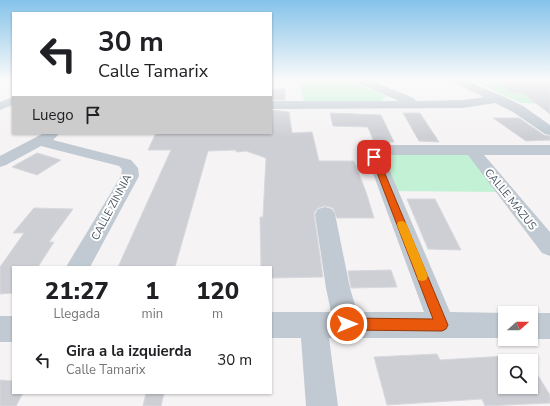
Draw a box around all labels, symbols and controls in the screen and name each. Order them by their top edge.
text: 30 m [98,23,164,61]
icon: left [32,28,84,80]
text: Calle Tamarix [98,59,208,83]
icon: arrive [82,104,104,126]
text: Luego [32,105,74,125]
pin [357,140,391,174]
icon: arrive [363,146,385,168]
street label: CALLE MAZUS [481,165,540,233]
street label: CALLE ZINNIA [88,172,135,243]
text: 21:27 [45,275,109,307]
text: 1 [145,275,160,307]
text: 120 [196,275,239,307]
position arrow [326,303,368,345]
text: Llegada [53,305,100,323]
text: min [142,305,163,323]
text: m [212,305,223,323]
north arrow [498,306,538,346]
map controls [498,306,538,394]
text: Gira a la izquierda [66,341,192,361]
icon: left [32,349,54,371]
text: 30 m [217,350,252,370]
button: search [498,354,538,394]
text: Calle Tamarix [66,361,146,379]

